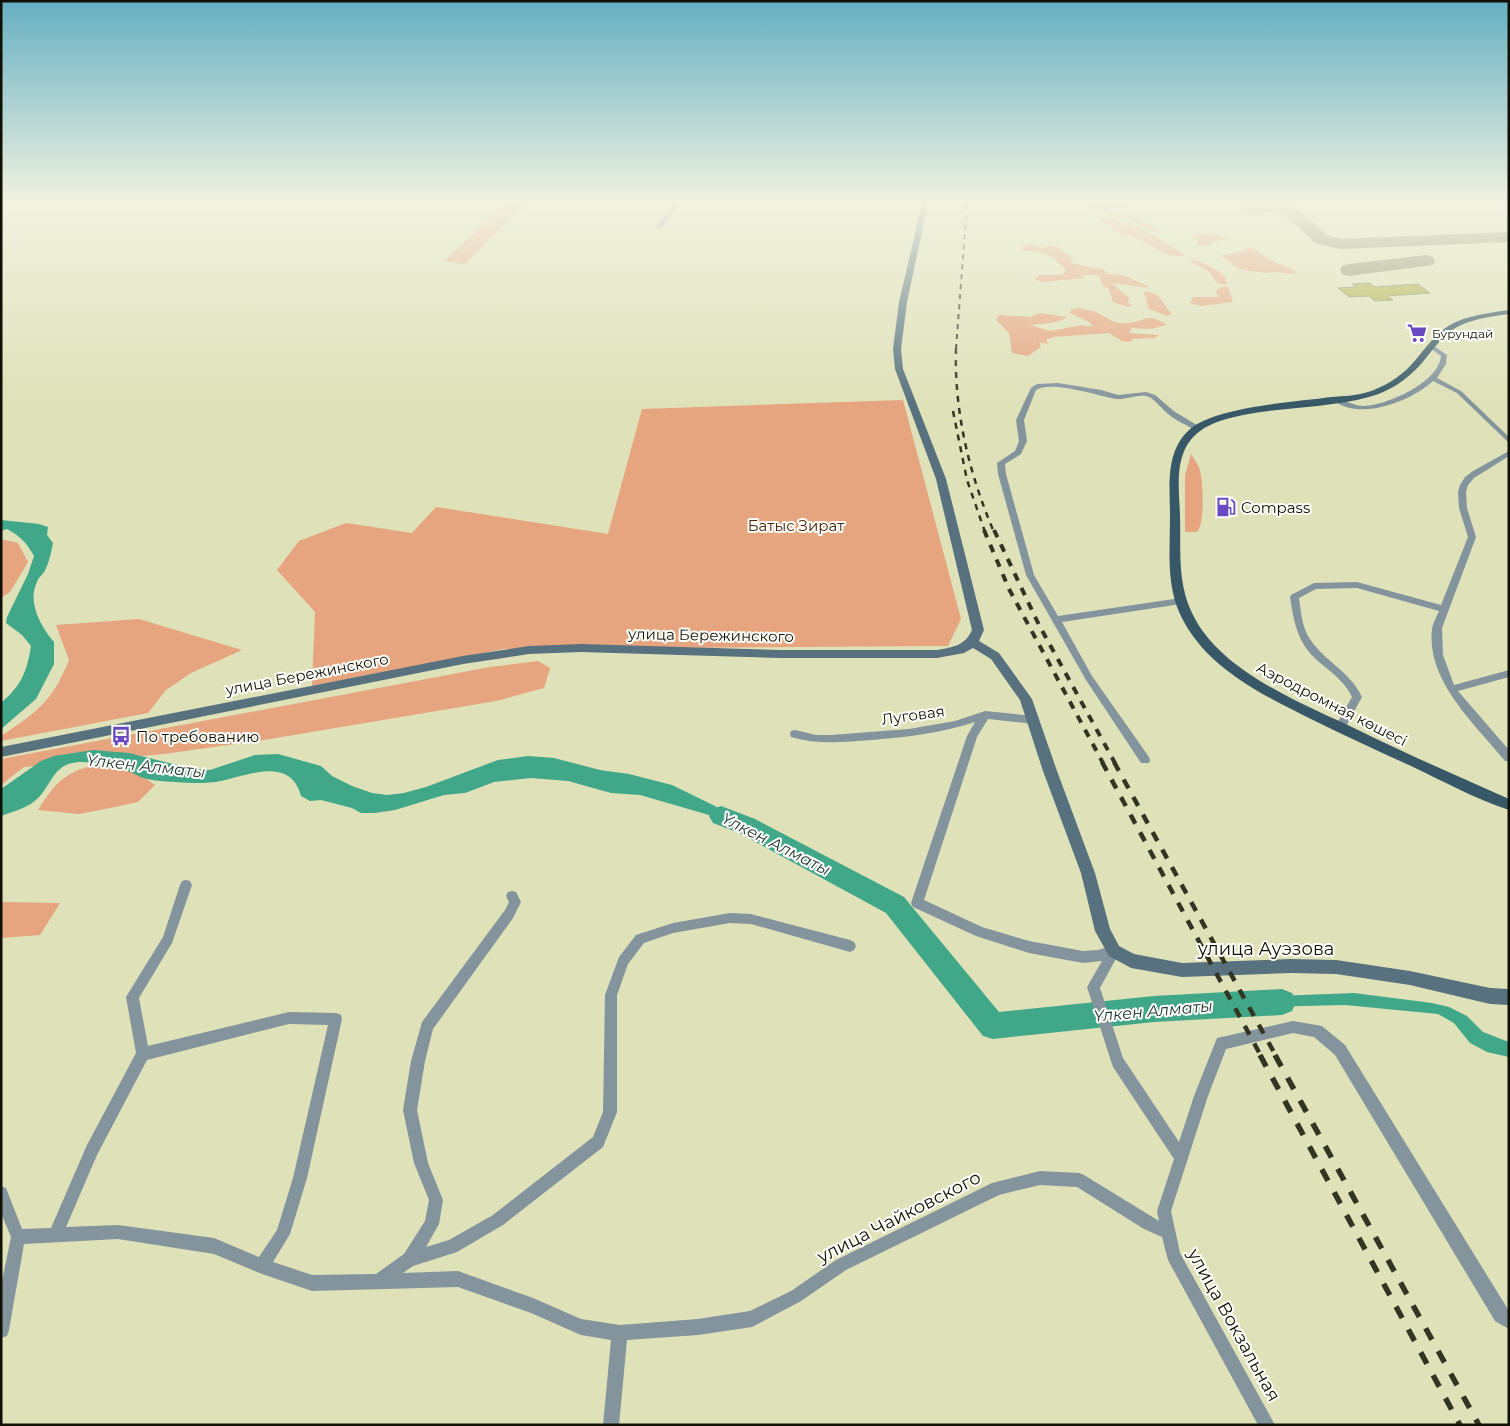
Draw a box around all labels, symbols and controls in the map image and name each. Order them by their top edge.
supermarket icon: Бурундай [1406,322,1428,344]
place label: Бурундай [1432,326,1493,341]
fuel station icon: Compass [1215,496,1237,518]
place label: Compass [1241,498,1310,517]
park label: Батыс Зират [748,516,845,535]
street label: улица Бережинского [627,624,794,646]
street label: улица Бережинского [223,649,390,699]
street label: Аэродромная көшесі [1253,658,1411,750]
street label: Луговая [880,701,946,729]
bus stop icon: По требованию [110,725,132,747]
place label: По требованию [136,727,259,746]
water label: Үлкен Алматы [86,750,206,782]
water label: Үлкен Алматы [719,808,833,880]
street label: улица Ауэзова [1197,938,1334,960]
water label: Үлкен Алматы [1093,996,1213,1026]
street label: улица Чайковского [813,1166,984,1268]
street label: улица Вокзальная [1182,1244,1285,1405]

